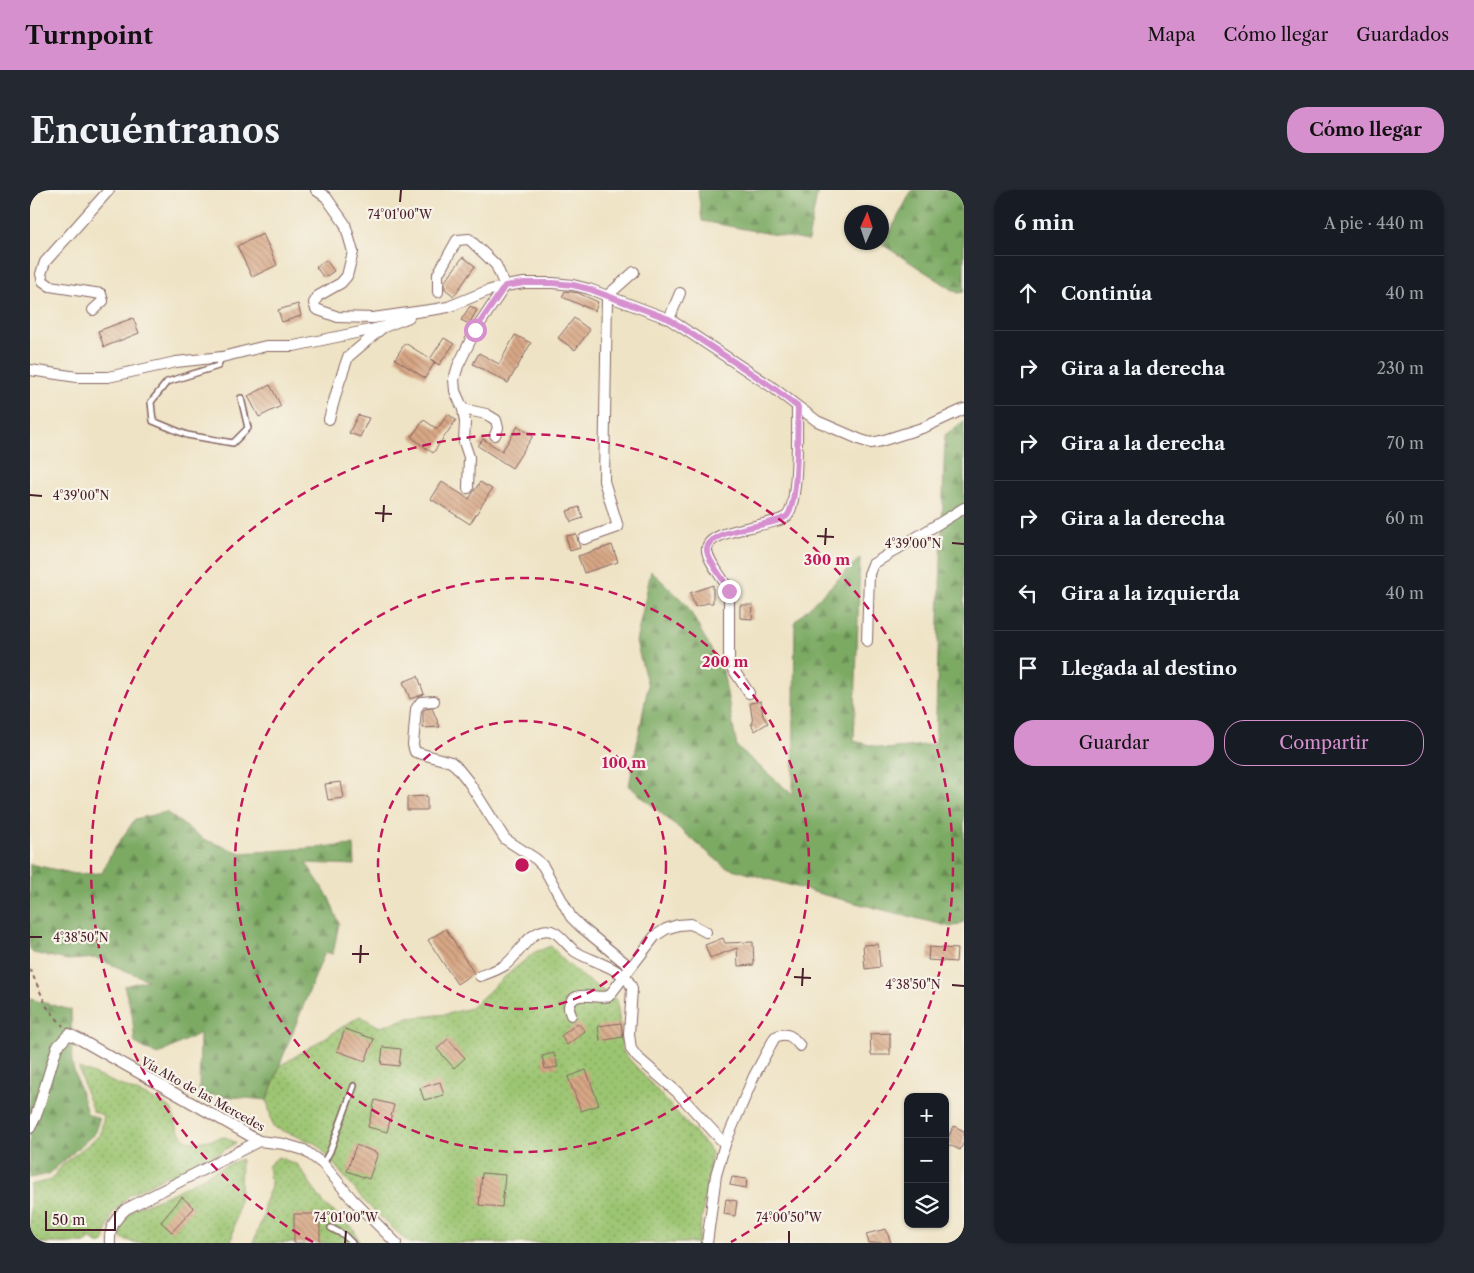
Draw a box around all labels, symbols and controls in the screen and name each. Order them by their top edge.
text: Turnpoint [25,21,153,50]
text: Mapa [1147,24,1196,46]
text: Cómo llegar [1224,24,1328,46]
text: Guardados [1356,24,1449,46]
button: Cómo llegar [1287,107,1444,153]
text: Encuéntranos [30,109,280,152]
north arrow [844,205,889,250]
text: 74°01'00"W [368,207,433,222]
text: 6 min [1014,210,1075,235]
text: A pie · 440 m [1324,213,1424,233]
icon: ahead [1014,279,1042,307]
text: Continúa [1061,282,1152,305]
text: 40 m [1385,283,1424,303]
route start [464,319,487,342]
icon: right [1014,354,1042,382]
text: Gira a la derecha [1061,357,1225,380]
text: 230 m [1377,358,1424,378]
icon: right [1014,429,1042,457]
text: Gira a la derecha [1061,432,1225,455]
text: 70 m [1387,433,1424,453]
text: 4°39'00"N [53,488,109,503]
icon: right [1014,504,1042,532]
text: Gira a la derecha [1061,507,1225,530]
text: 60 m [1385,508,1424,528]
text: 4°39'00"N [885,536,941,551]
text: 300 m [804,550,850,569]
icon: left [1014,579,1042,607]
route end [718,580,741,603]
text: Gira a la izquierda [1061,582,1240,605]
text: 40 m [1385,583,1424,603]
text: 200 m [702,652,748,671]
icon: arrive [1014,654,1042,682]
text: Llegada al destino [1061,657,1237,680]
button: Guardar [1014,720,1214,766]
button: Compartir [1224,720,1424,766]
text: 100 m [602,753,646,772]
centre of rings [513,856,531,874]
text: 4°38'50"N [53,930,109,945]
text: 4°38'50"N [885,977,941,992]
street label: Vía Alto de las Mercedes [137,1053,268,1134]
map controls [904,1093,949,1228]
button: + [904,1093,949,1138]
button: − [904,1138,949,1183]
button: layers [904,1183,949,1228]
scale bar [45,1208,116,1231]
text: 74°01'00"W [314,1210,379,1225]
text: 74°00'50"W [756,1210,823,1225]
text: 50 m [52,1211,85,1229]

